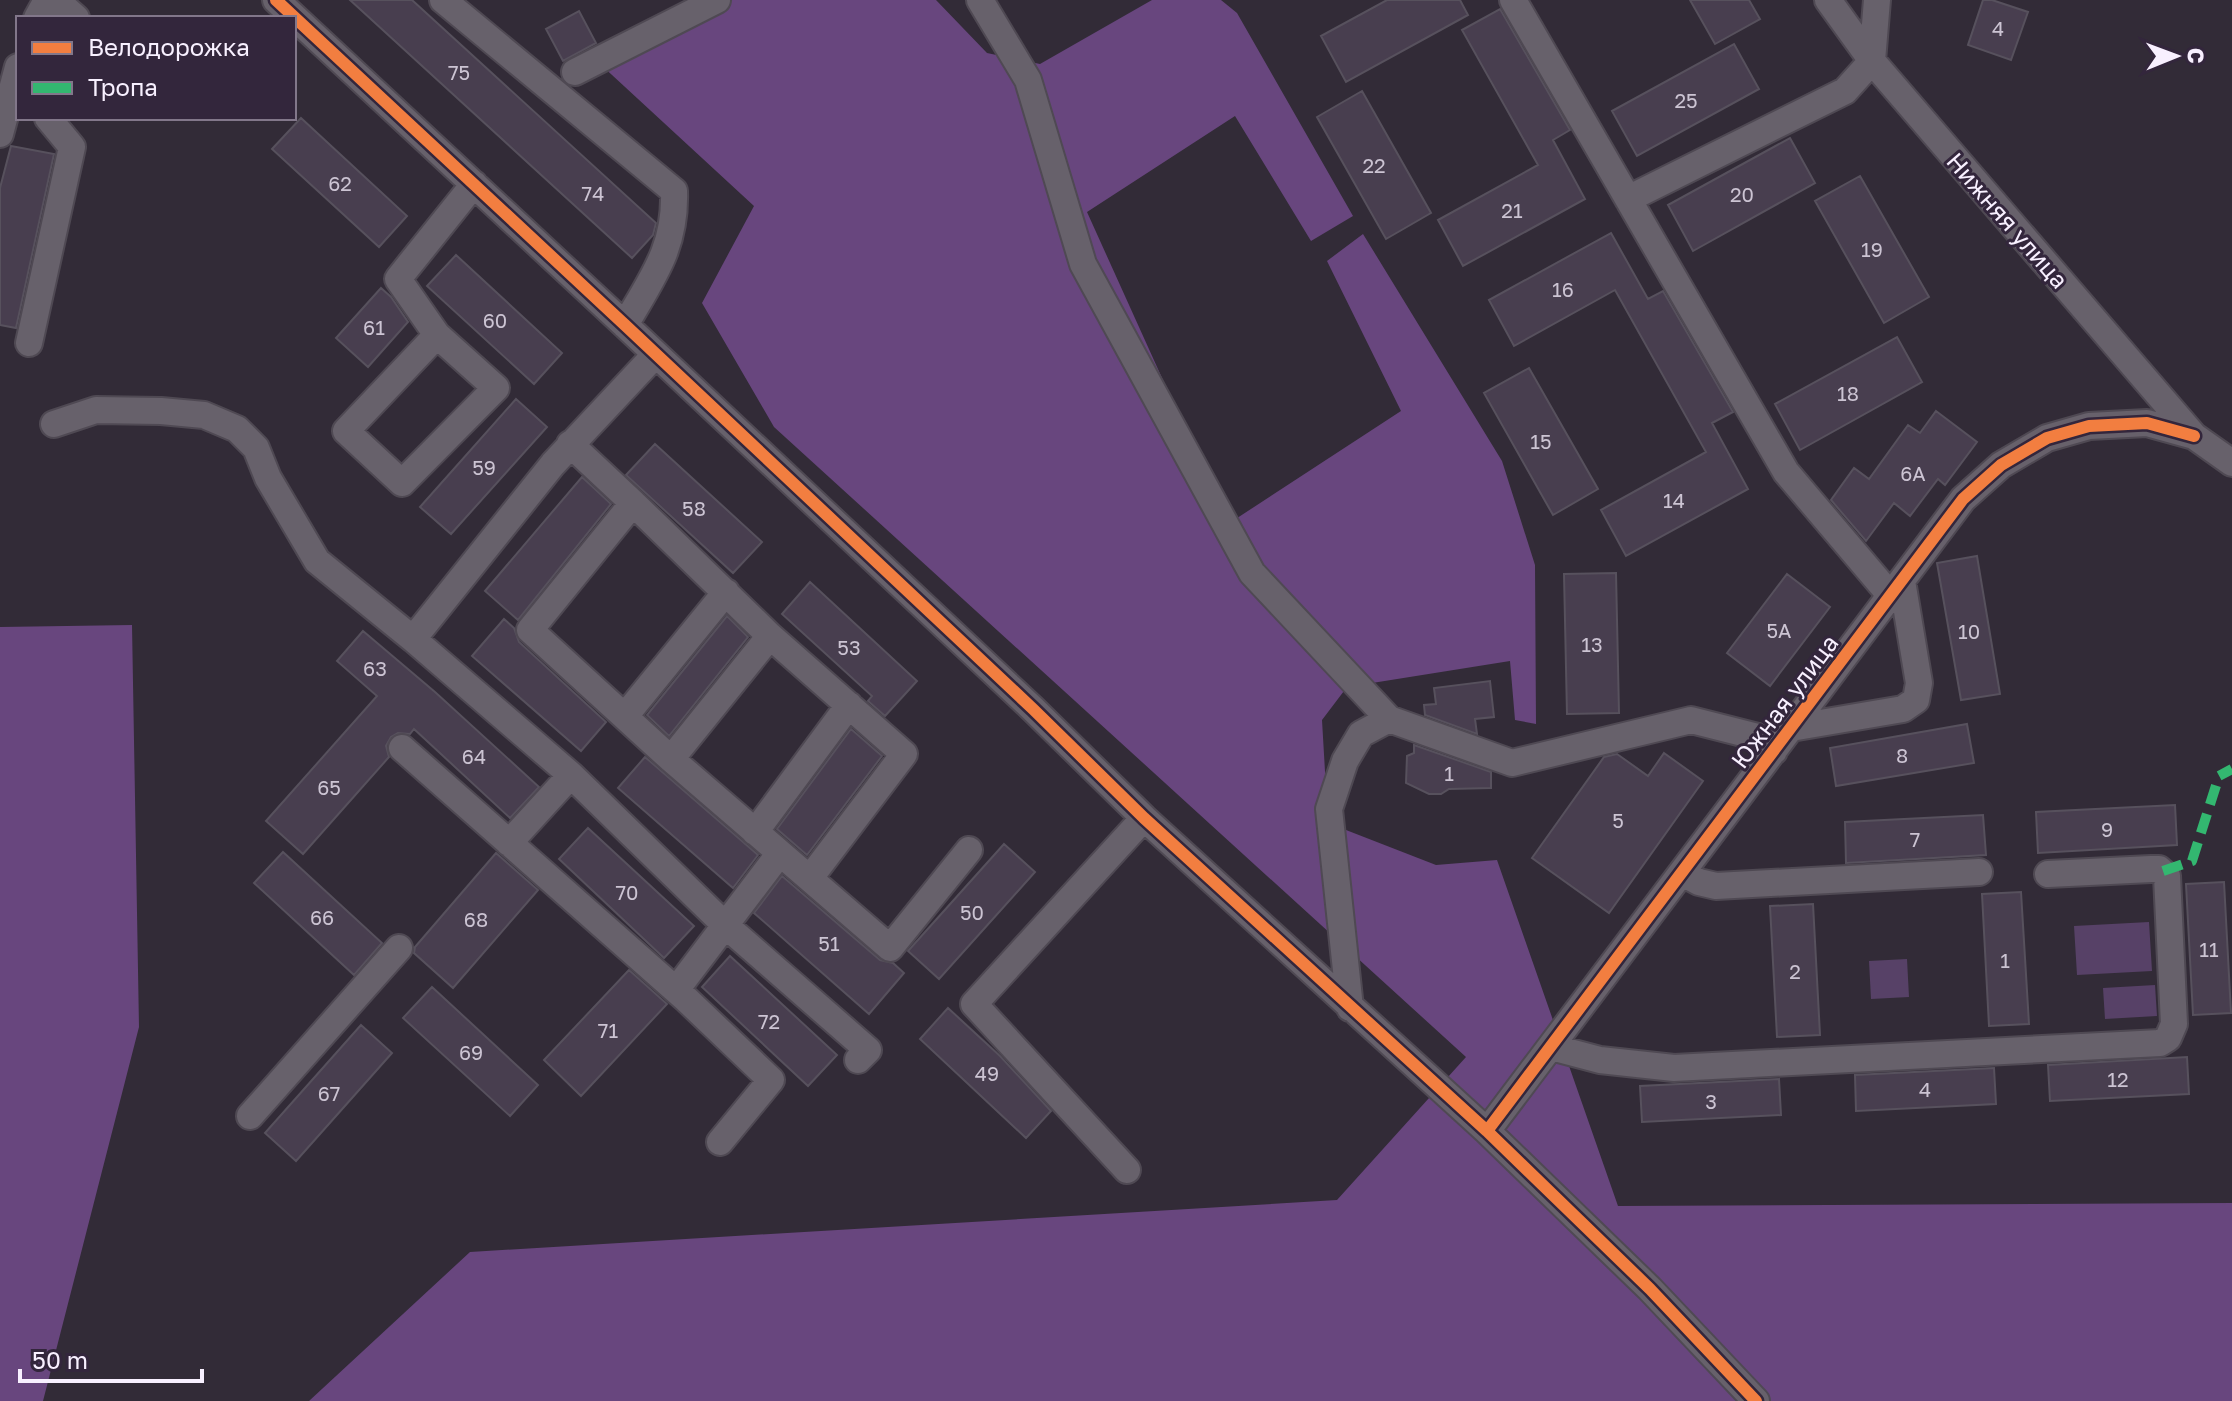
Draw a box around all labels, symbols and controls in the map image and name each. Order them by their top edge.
legend [16,16,296,120]
house number: 4 [1992,16,2004,40]
north arrow [2136,16,2216,96]
text: Велодорожка [88,32,250,61]
text: С [2183,48,2210,64]
house number: 75 [448,60,470,84]
text: Тропа [88,72,158,101]
house number: 25 [1674,88,1698,112]
street label: Нижняя улица [1941,146,2075,294]
house number: 22 [1362,153,1386,177]
house number: 62 [328,171,352,195]
house number: 74 [582,181,604,205]
house number: 20 [1730,182,1754,206]
house number: 21 [1501,198,1523,222]
house number: 19 [1861,237,1883,261]
house number: 16 [1552,277,1574,301]
house number: 60 [483,308,507,332]
house number: 61 [363,315,385,339]
house number: 18 [1837,381,1859,405]
house number: 15 [1530,429,1552,453]
house number: 59 [472,455,496,479]
house number: 6А [1900,461,1926,485]
house number: 14 [1663,488,1685,512]
house number: 58 [682,496,706,520]
house number: 5А [1767,618,1792,642]
house number: 10 [1958,619,1980,643]
street label: Южная улица [1724,628,1844,774]
house number: 13 [1581,632,1603,656]
house number: 53 [837,635,861,659]
house number: 63 [363,656,387,680]
house number: 8 [1896,743,1908,767]
house number: 64 [462,744,486,768]
house number: 1 [1444,761,1454,785]
house number: 65 [317,775,341,799]
house number: 5 [1612,808,1624,832]
house number: 9 [2101,817,2113,841]
house number: 7 [1910,827,1920,851]
house number: 70 [616,880,639,904]
house number: 50 [960,900,984,924]
house number: 66 [310,905,334,929]
house number: 68 [464,907,488,931]
house number: 51 [818,931,840,955]
house number: 11 [2199,937,2219,961]
house number: 1 [2000,948,2010,972]
house number: 2 [1789,959,1801,983]
house number: 72 [758,1009,780,1033]
house number: 71 [598,1018,618,1042]
house number: 69 [459,1040,483,1064]
house number: 49 [975,1061,999,1085]
house number: 12 [2107,1067,2129,1091]
house number: 4 [1919,1077,1931,1101]
house number: 67 [318,1081,340,1105]
house number: 3 [1705,1089,1717,1113]
scale bar [20,1333,202,1383]
text: 50 m [32,1345,88,1374]

